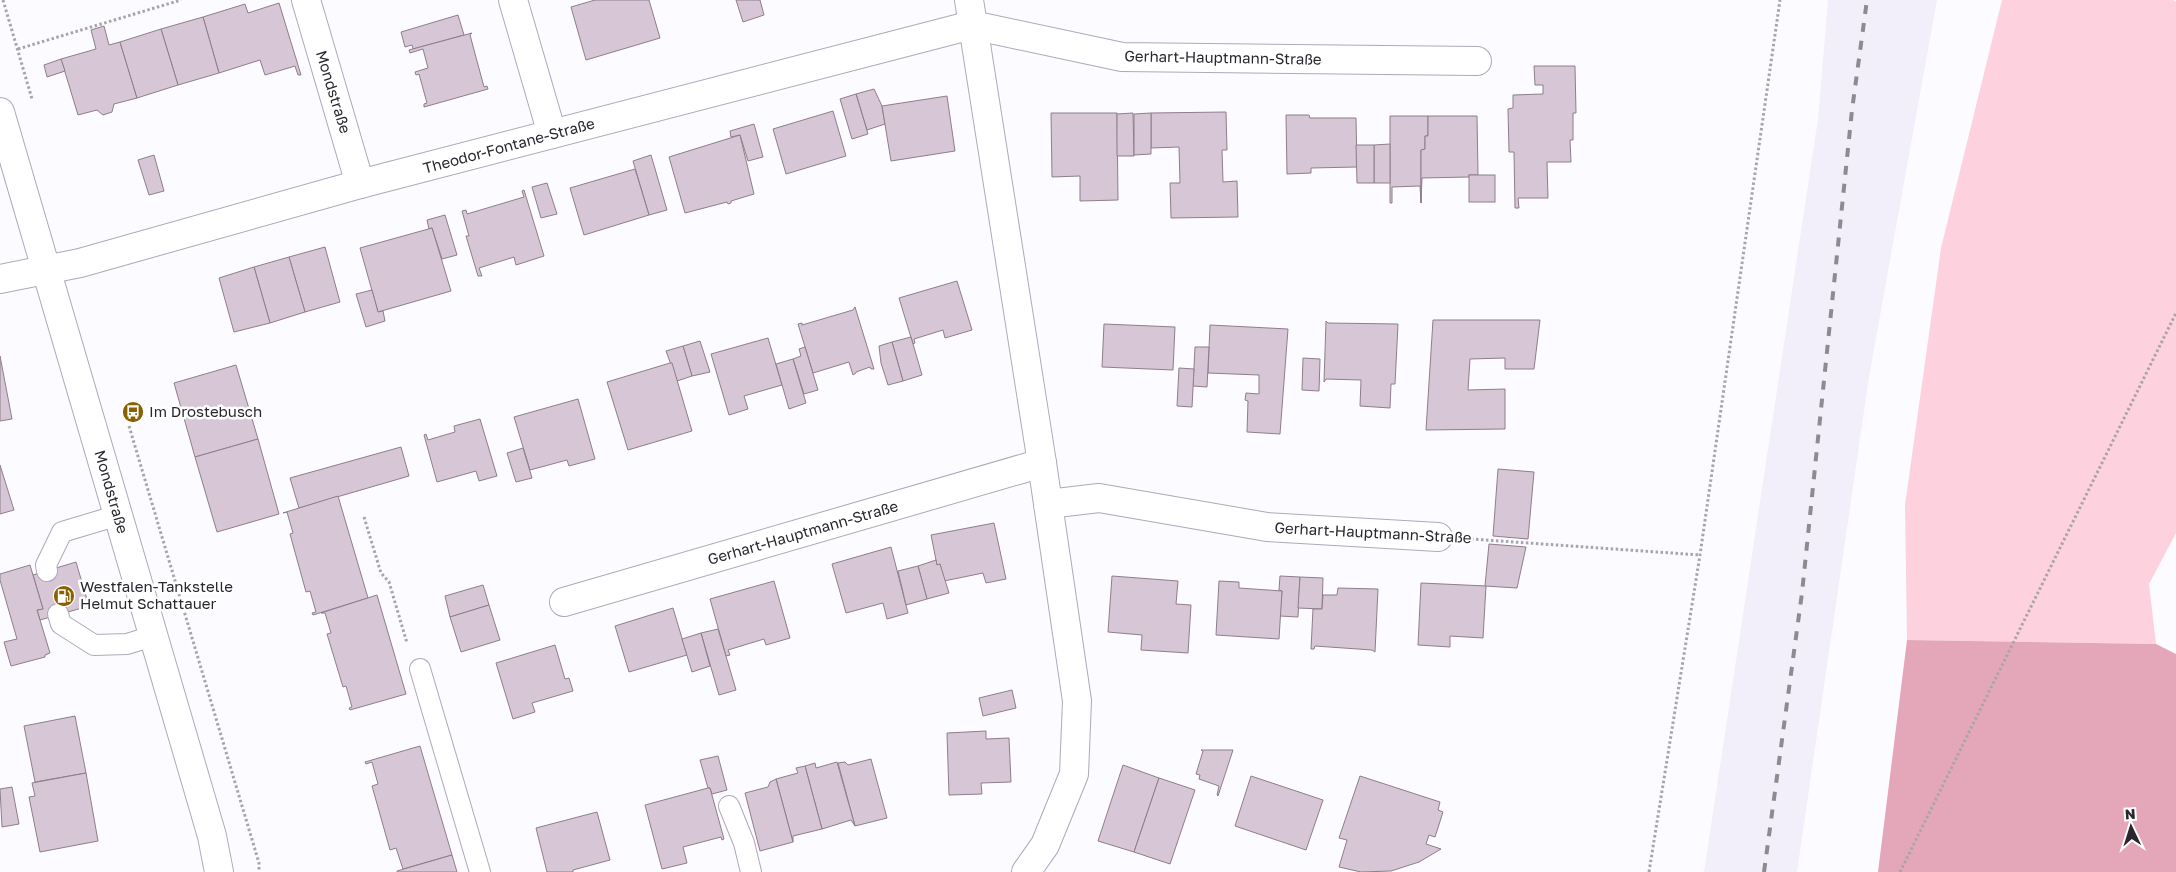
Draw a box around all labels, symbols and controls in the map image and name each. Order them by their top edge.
street label: Gerhart-Hauptmann-Straße [1124,46,1322,68]
street label: Mondstraße [313,48,355,136]
street label: Theodor-Fontane-Straße [421,113,597,177]
bus stop icon: Im Drostebusch [121,400,145,424]
place label: Im Drostebusch [149,402,262,420]
street label: Mondstraße [91,448,133,536]
street label: Gerhart-Hauptmann-Straße [705,496,900,568]
street label: Gerhart-Hauptmann-Straße [1274,518,1472,546]
place label: Westfalen-Tankstelle Helmut Schattauer [80,577,233,612]
fuel station icon: Westfalen-Tankstelle Helmut Schattauer [52,584,76,608]
north arrow [2106,802,2156,852]
text: N [2124,805,2136,822]

